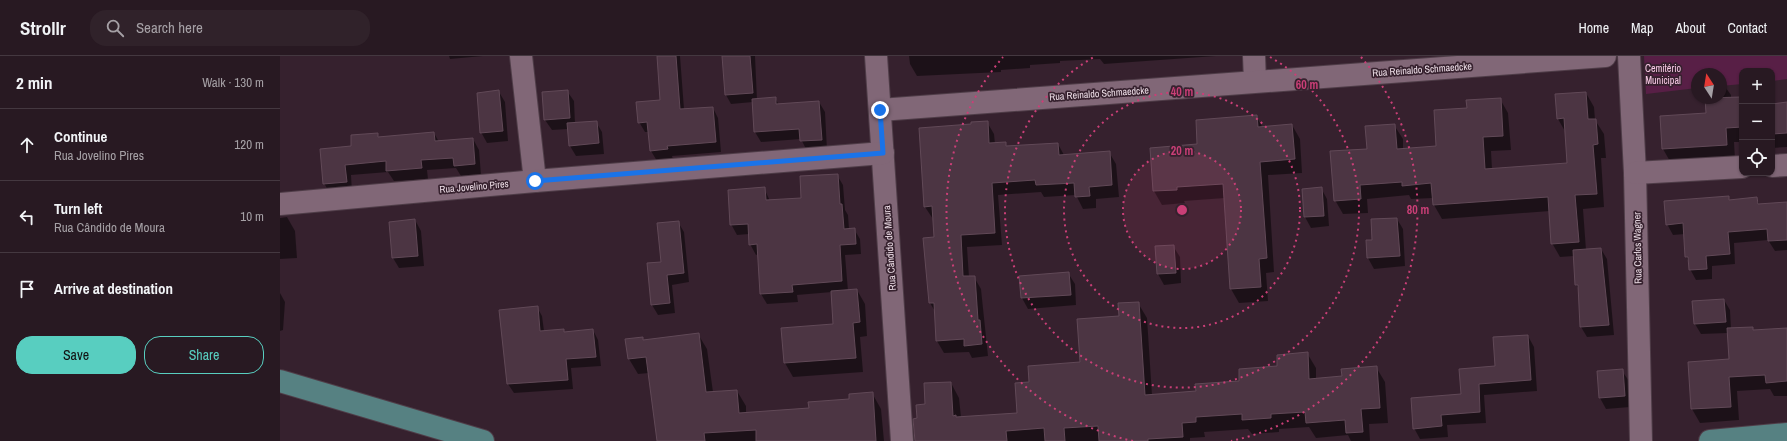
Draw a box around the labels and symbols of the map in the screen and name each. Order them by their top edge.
street label: Rua Reinaldo Schmaedcke [1372,60,1473,79]
park label: Cemitério Municipal [1645,62,1681,87]
north arrow [1691,68,1727,104]
text: 60 m [1296,77,1318,93]
street label: Rua Reinaldo Schmaedcke [1049,84,1150,103]
text: 40 m [1171,84,1193,100]
route end [871,101,889,119]
text: 20 m [1171,143,1193,159]
route start [526,172,544,190]
street label: Rua Jovelino Pires [439,177,509,196]
text: 80 m [1407,202,1429,218]
centre of rings [1175,203,1189,217]
street label: Rua Cândido de Moura [880,205,899,291]
street label: Rua Carlos Wagner [1630,212,1645,284]

